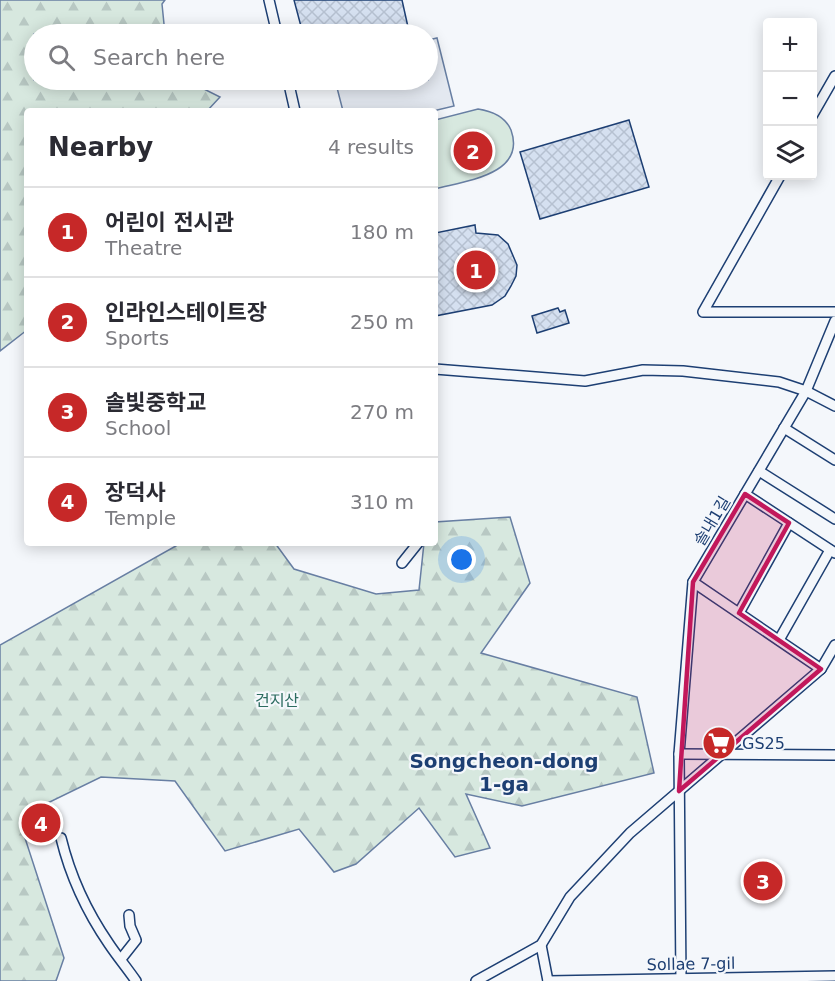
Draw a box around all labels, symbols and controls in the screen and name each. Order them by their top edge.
map controls [763,18,817,180]
button: + [763,18,817,72]
search box [24,24,438,90]
icon: search [45,41,78,74]
text: Search here [93,45,225,70]
button: − [763,72,817,126]
button: layers [763,126,817,180]
pin: 2 [454,128,492,174]
text: Nearby [48,132,153,162]
text: 4 results [328,135,414,159]
text: 어린이 전시관 [105,210,234,235]
text: 1 [61,220,74,244]
text: 180 m [350,220,414,244]
text: Theatre [105,236,182,260]
pin: 1 [456,248,496,292]
text: 인라인스테이트장 [105,300,267,325]
text: 2 [61,310,74,334]
text: 250 m [350,310,414,334]
text: Sports [105,326,169,350]
text: 솔빛중학교 [105,390,206,415]
text: 3 [61,400,74,424]
text: 270 m [350,400,414,424]
text: School [105,416,171,440]
text: 장덕사 [105,480,166,505]
text: 4 [61,490,74,514]
text: 310 m [350,490,414,514]
street label: 솔내1길 [690,493,734,549]
text: Temple [105,506,176,530]
your location [447,545,476,574]
park label: 건지산 [255,691,299,710]
supermarket icon: GS25 [701,725,737,761]
place label: GS25 [742,734,785,753]
district label: Songcheon-dong 1-ga [409,749,599,796]
pin: 4 [22,800,60,846]
pin: 3 [744,858,783,904]
street label: Sollae 7-gil [647,954,735,974]

